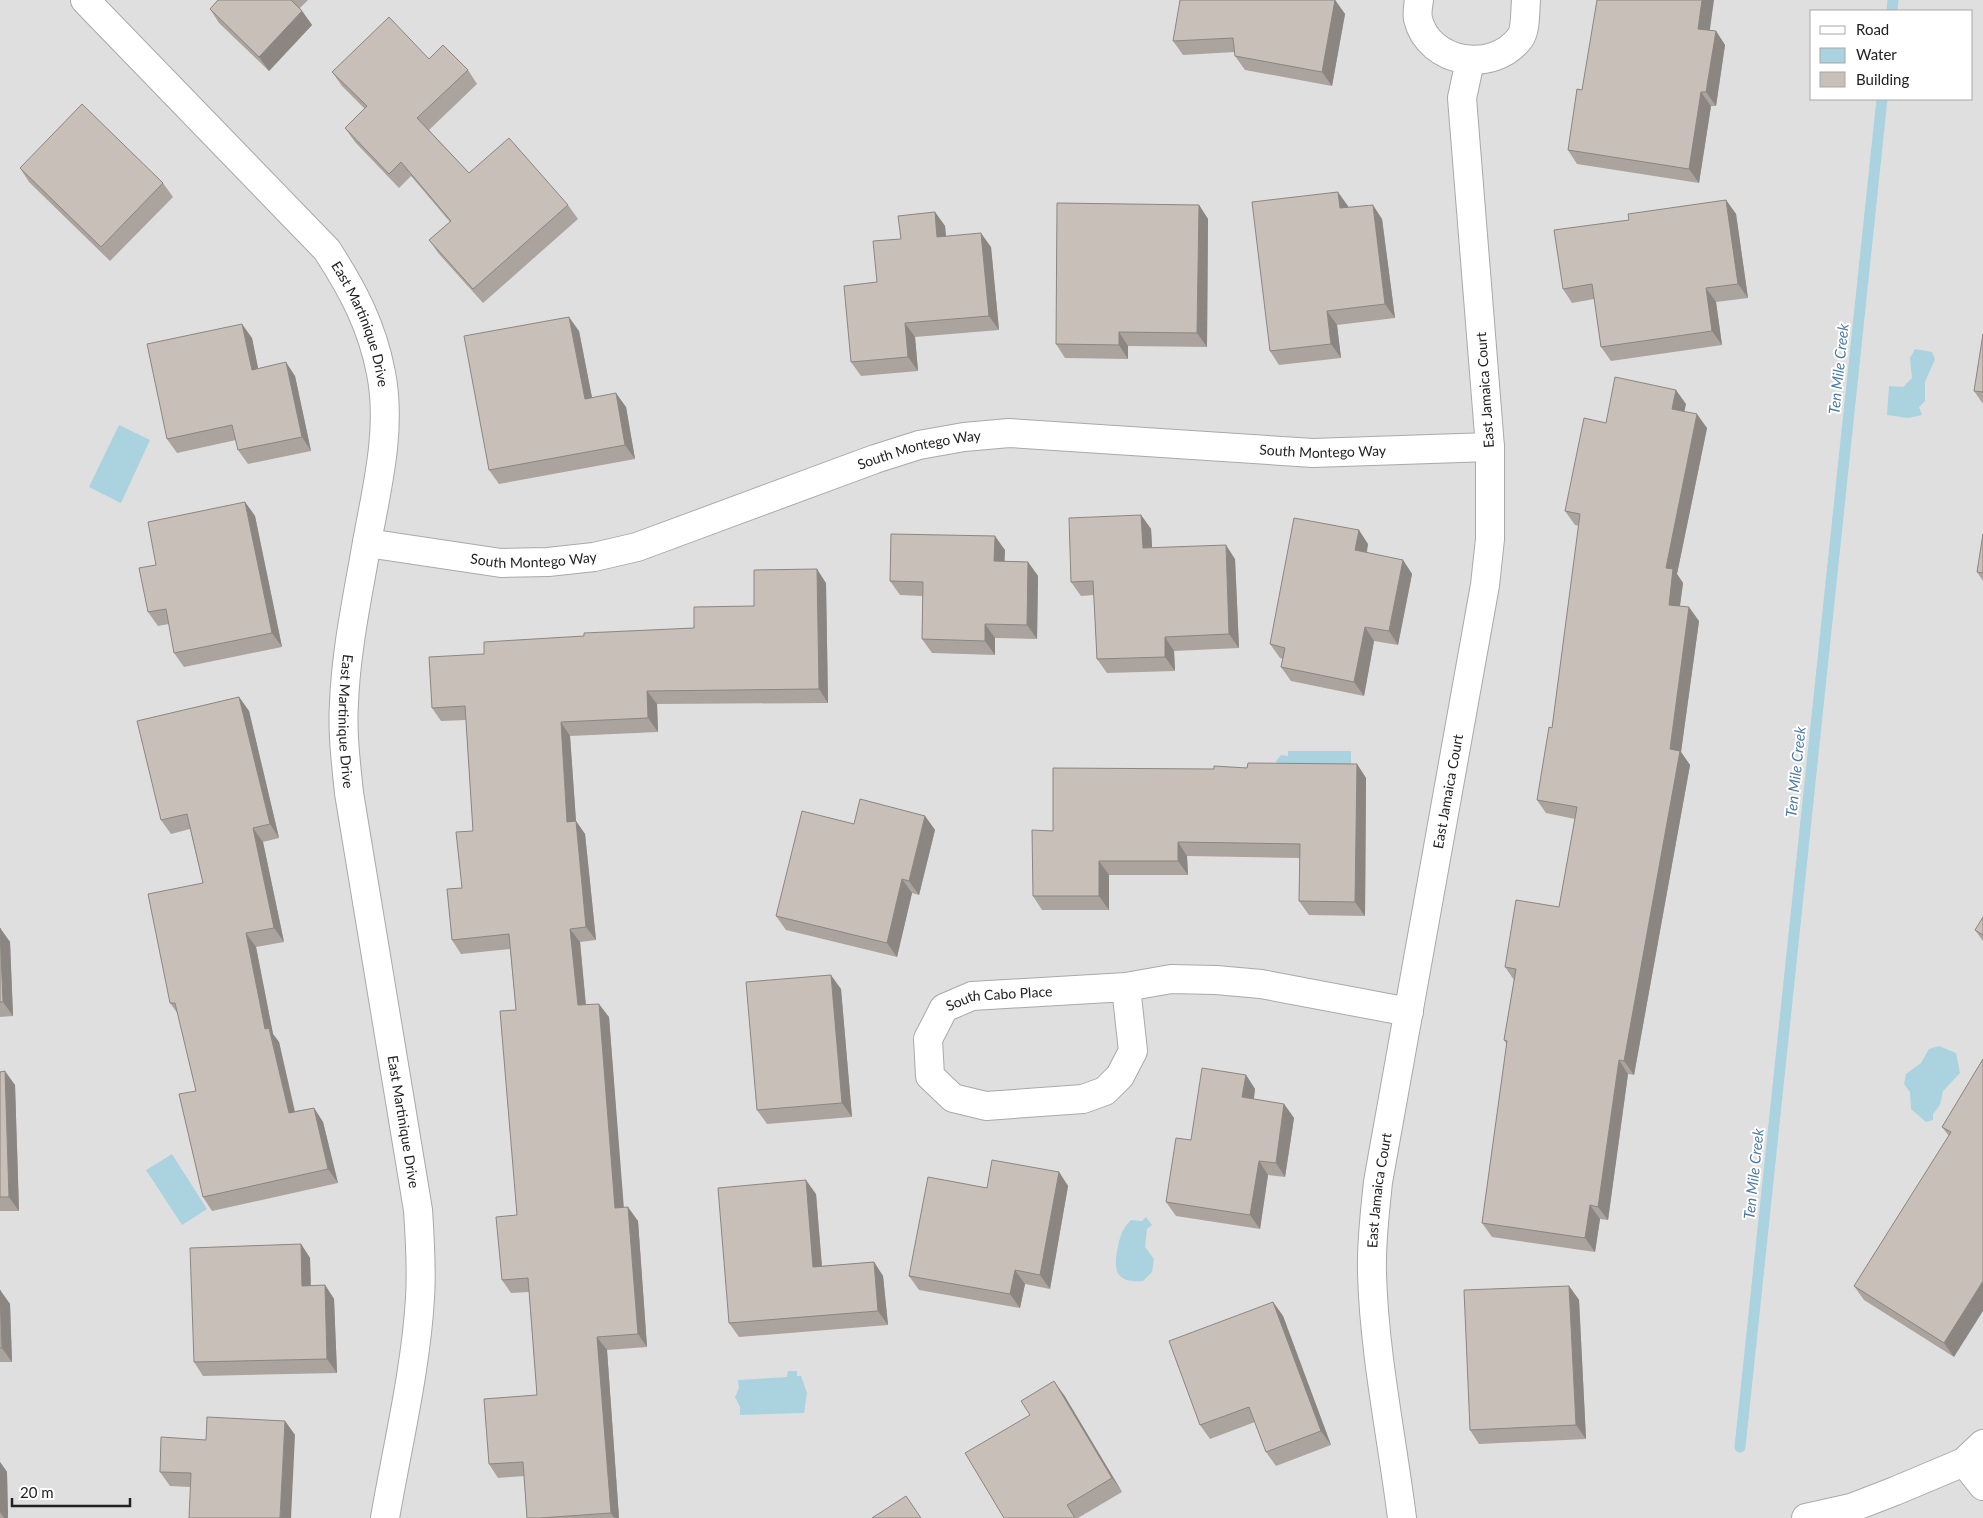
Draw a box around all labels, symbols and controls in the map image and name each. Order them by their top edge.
legend [1810,10,1973,100]
text: Road [1856,20,1889,38]
text: Water [1856,45,1897,63]
text: Building [1856,70,1909,88]
street label: East Martinique Drive [328,258,392,388]
water label: Ten Mile Creek [1824,322,1852,415]
street label: East Jamaica Court [1472,332,1497,448]
street label: South Montego Way [855,426,982,473]
street label: South Montego Way [1259,440,1387,461]
street label: South Montego Way [469,548,598,571]
street label: East Martinique Drive [335,653,357,789]
water label: Ten Mile Creek [1781,725,1809,818]
street label: East Jamaica Court [1429,733,1466,850]
street label: South Cabo Place [943,982,1053,1014]
street label: East Martinique Drive [385,1054,423,1189]
water label: Ten Mile Creek [1739,1127,1767,1220]
street label: East Jamaica Court [1363,1131,1395,1248]
scale bar [12,1476,130,1508]
text: 20 m [20,1483,54,1501]

